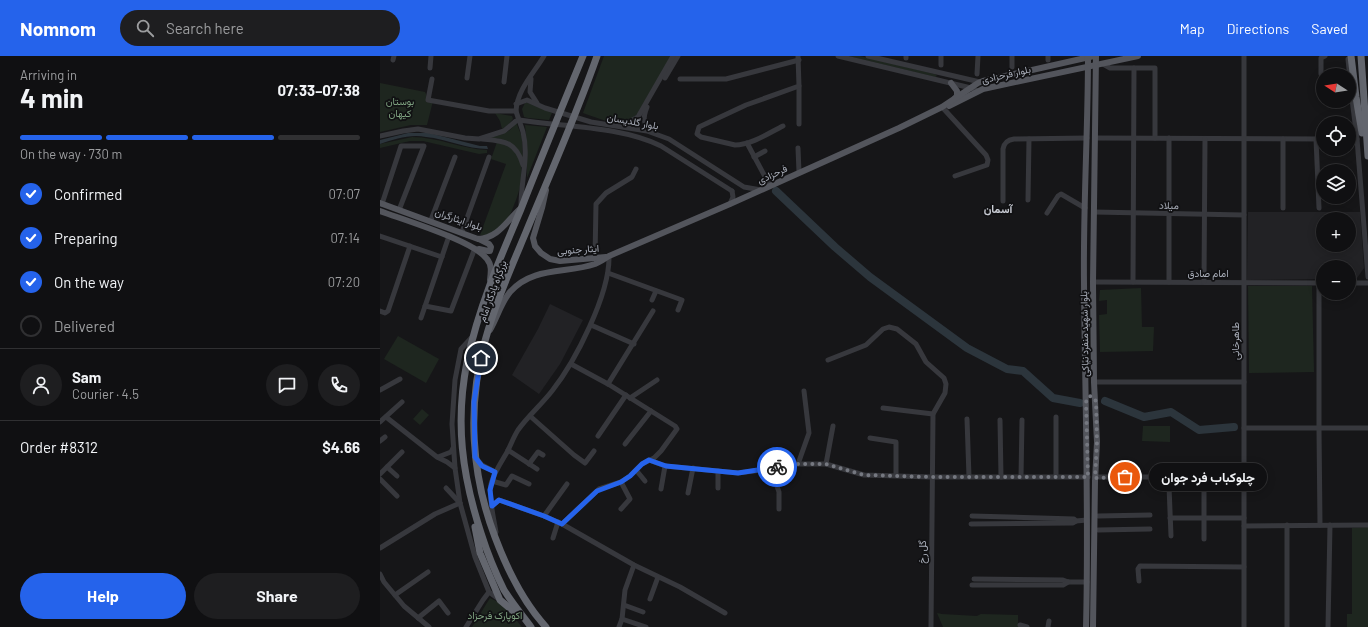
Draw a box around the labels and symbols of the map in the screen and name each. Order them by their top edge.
street label: بلوار فرحزادی [980,63,1032,86]
north arrow [1316,68,1356,108]
park label: بوستان کیهان [386,95,414,120]
street label: بلوار گلدیسان [606,111,660,132]
street label: فرحزادی [755,162,790,187]
street label: میلاد [1159,199,1179,212]
district label: آسمان [984,202,1013,216]
street label: بلوار ایثارگران [433,205,484,234]
street label: ایثار جنوبی [557,242,600,257]
street label: بزرگراه یادگار امام [475,258,510,324]
street label: امام صادق [1188,267,1228,280]
street label: بلوار شهید منفرد نیاکی [1077,291,1092,377]
street label: طاهرخانی [1229,322,1242,360]
pin [464,341,498,375]
courier [757,447,797,487]
pin [1108,460,1142,494]
callout: چلوکباب فرد جوان [1149,463,1267,491]
street label: گل رخ [916,540,929,564]
park label: اکوپارک فرحزاد [468,609,522,623]

